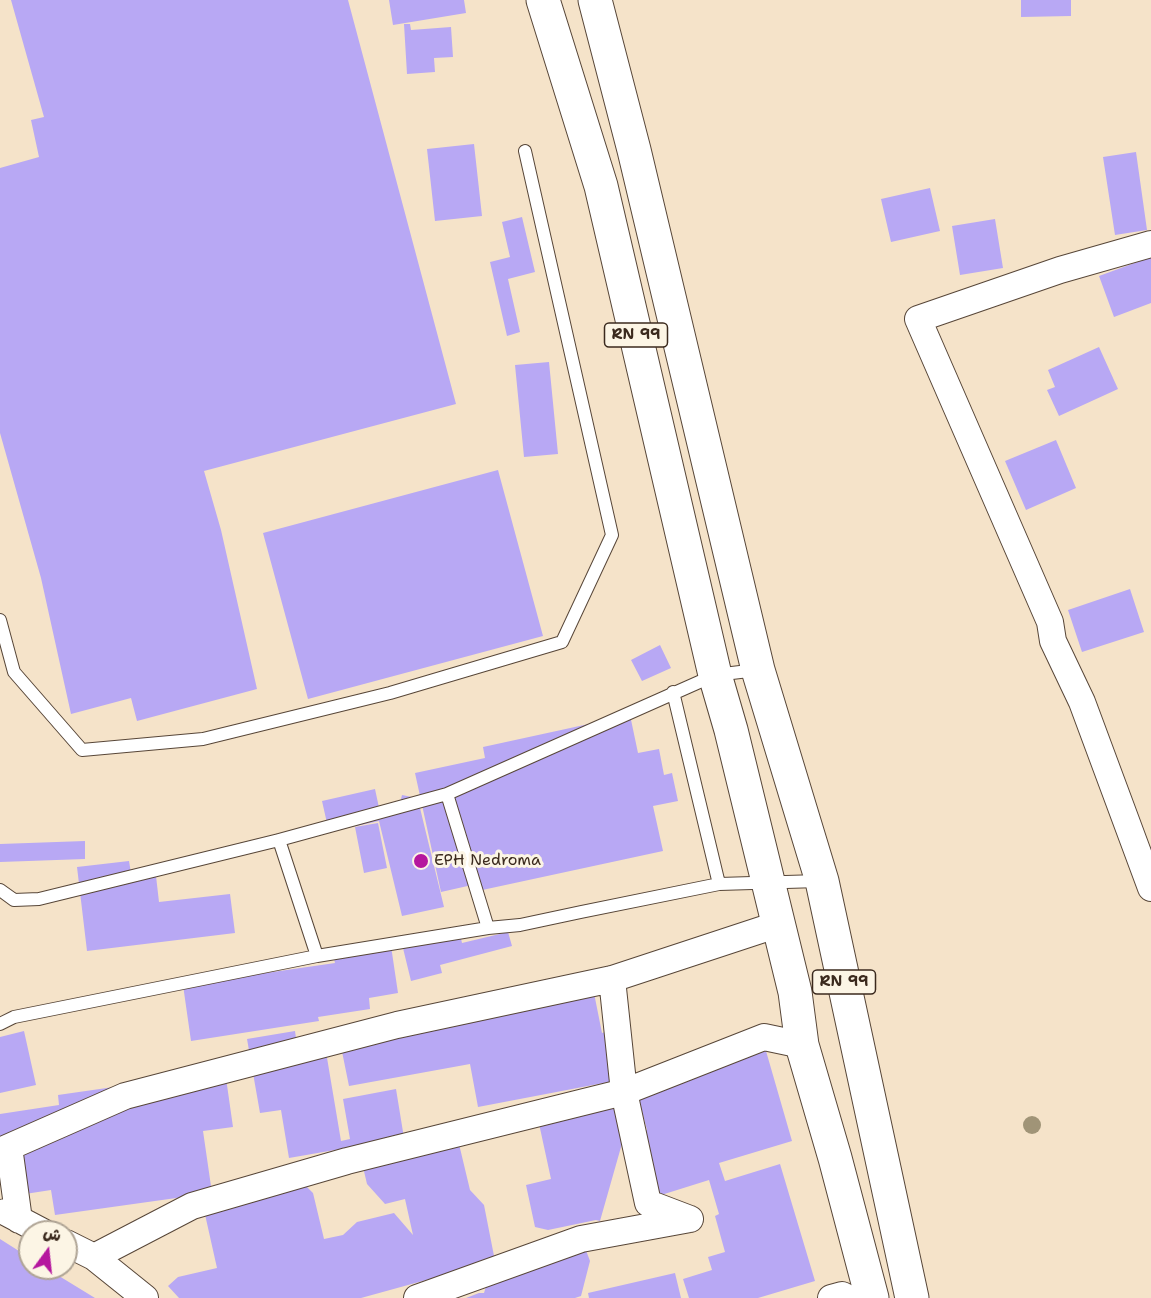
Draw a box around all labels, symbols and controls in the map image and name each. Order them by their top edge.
road number: RN 99 [604,323,668,347]
place label: EPH Nedroma [434,851,541,871]
marker: EPH Nedroma [412,852,430,870]
road number: RN 99 [812,970,876,994]
north arrow [18,1220,78,1280]
text: ش [41,1222,63,1246]

